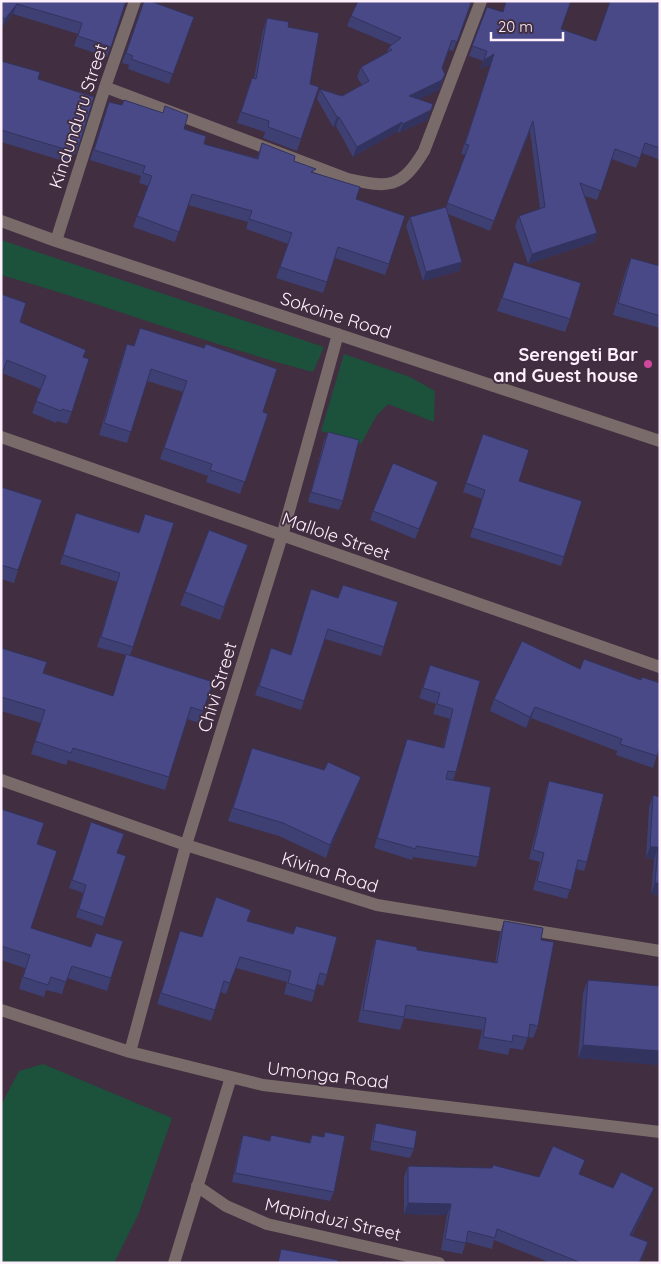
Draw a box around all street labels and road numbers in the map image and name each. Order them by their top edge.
street label: Kindunduru Street [44,41,112,191]
street label: Sokoine Road [278,286,394,344]
street label: Mallole Street [279,507,393,565]
street label: Chivi Street [192,639,242,735]
street label: Kivina Road [279,846,381,898]
street label: Umonga Road [266,1056,390,1094]
street label: Mapinduzi Street [263,1192,403,1246]

